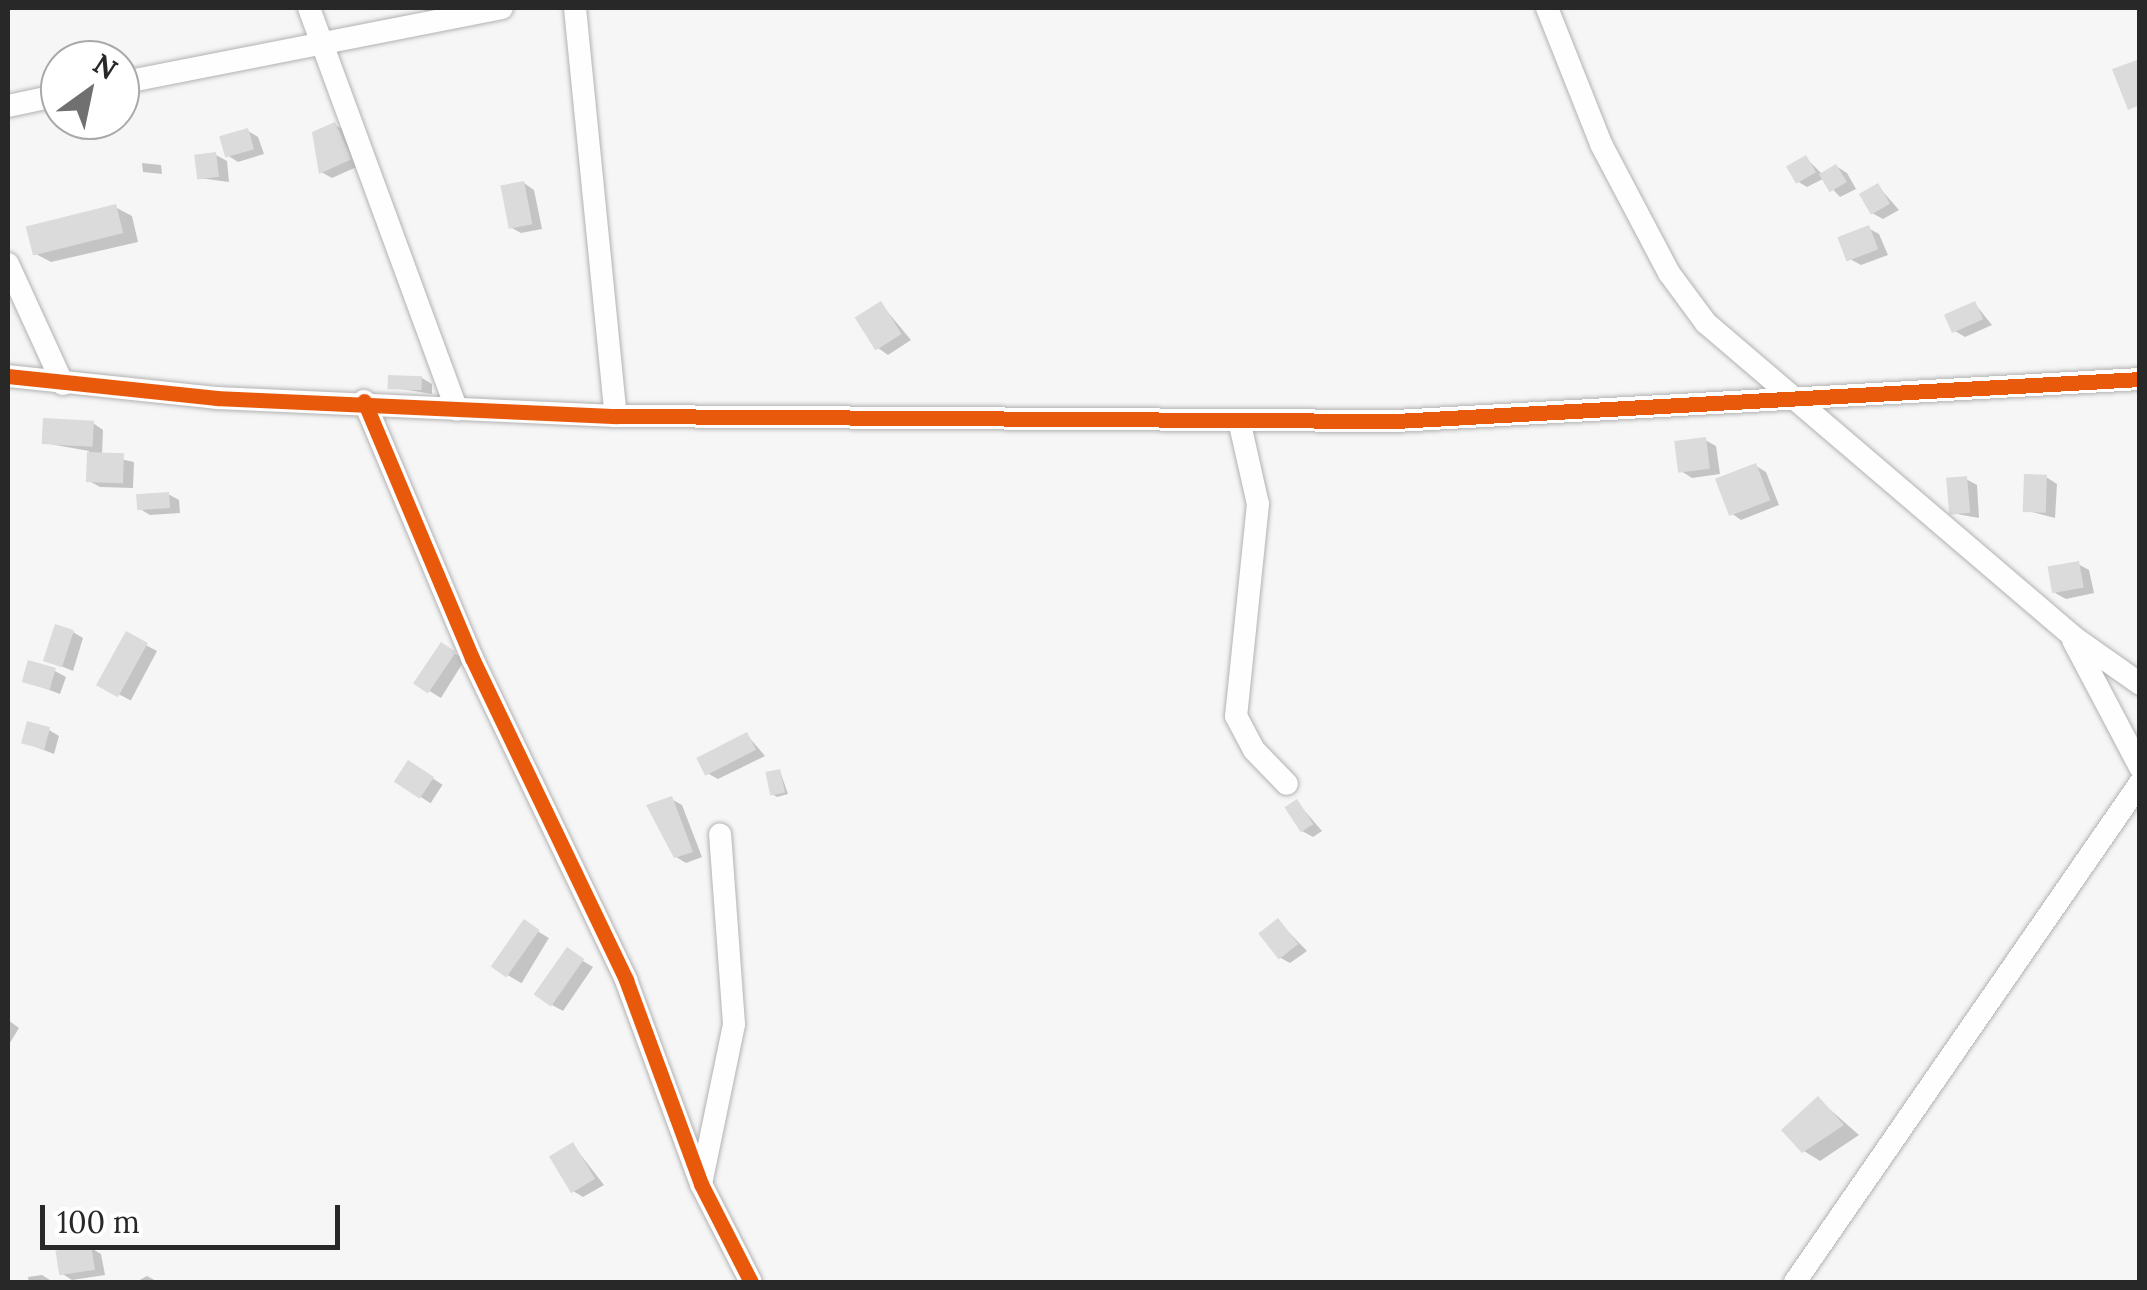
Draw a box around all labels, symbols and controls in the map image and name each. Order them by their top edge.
north arrow [40,40,140,140]
text: N [86,46,124,88]
scale bar [45,1185,345,1247]
text: 100 m [57,1203,140,1241]

